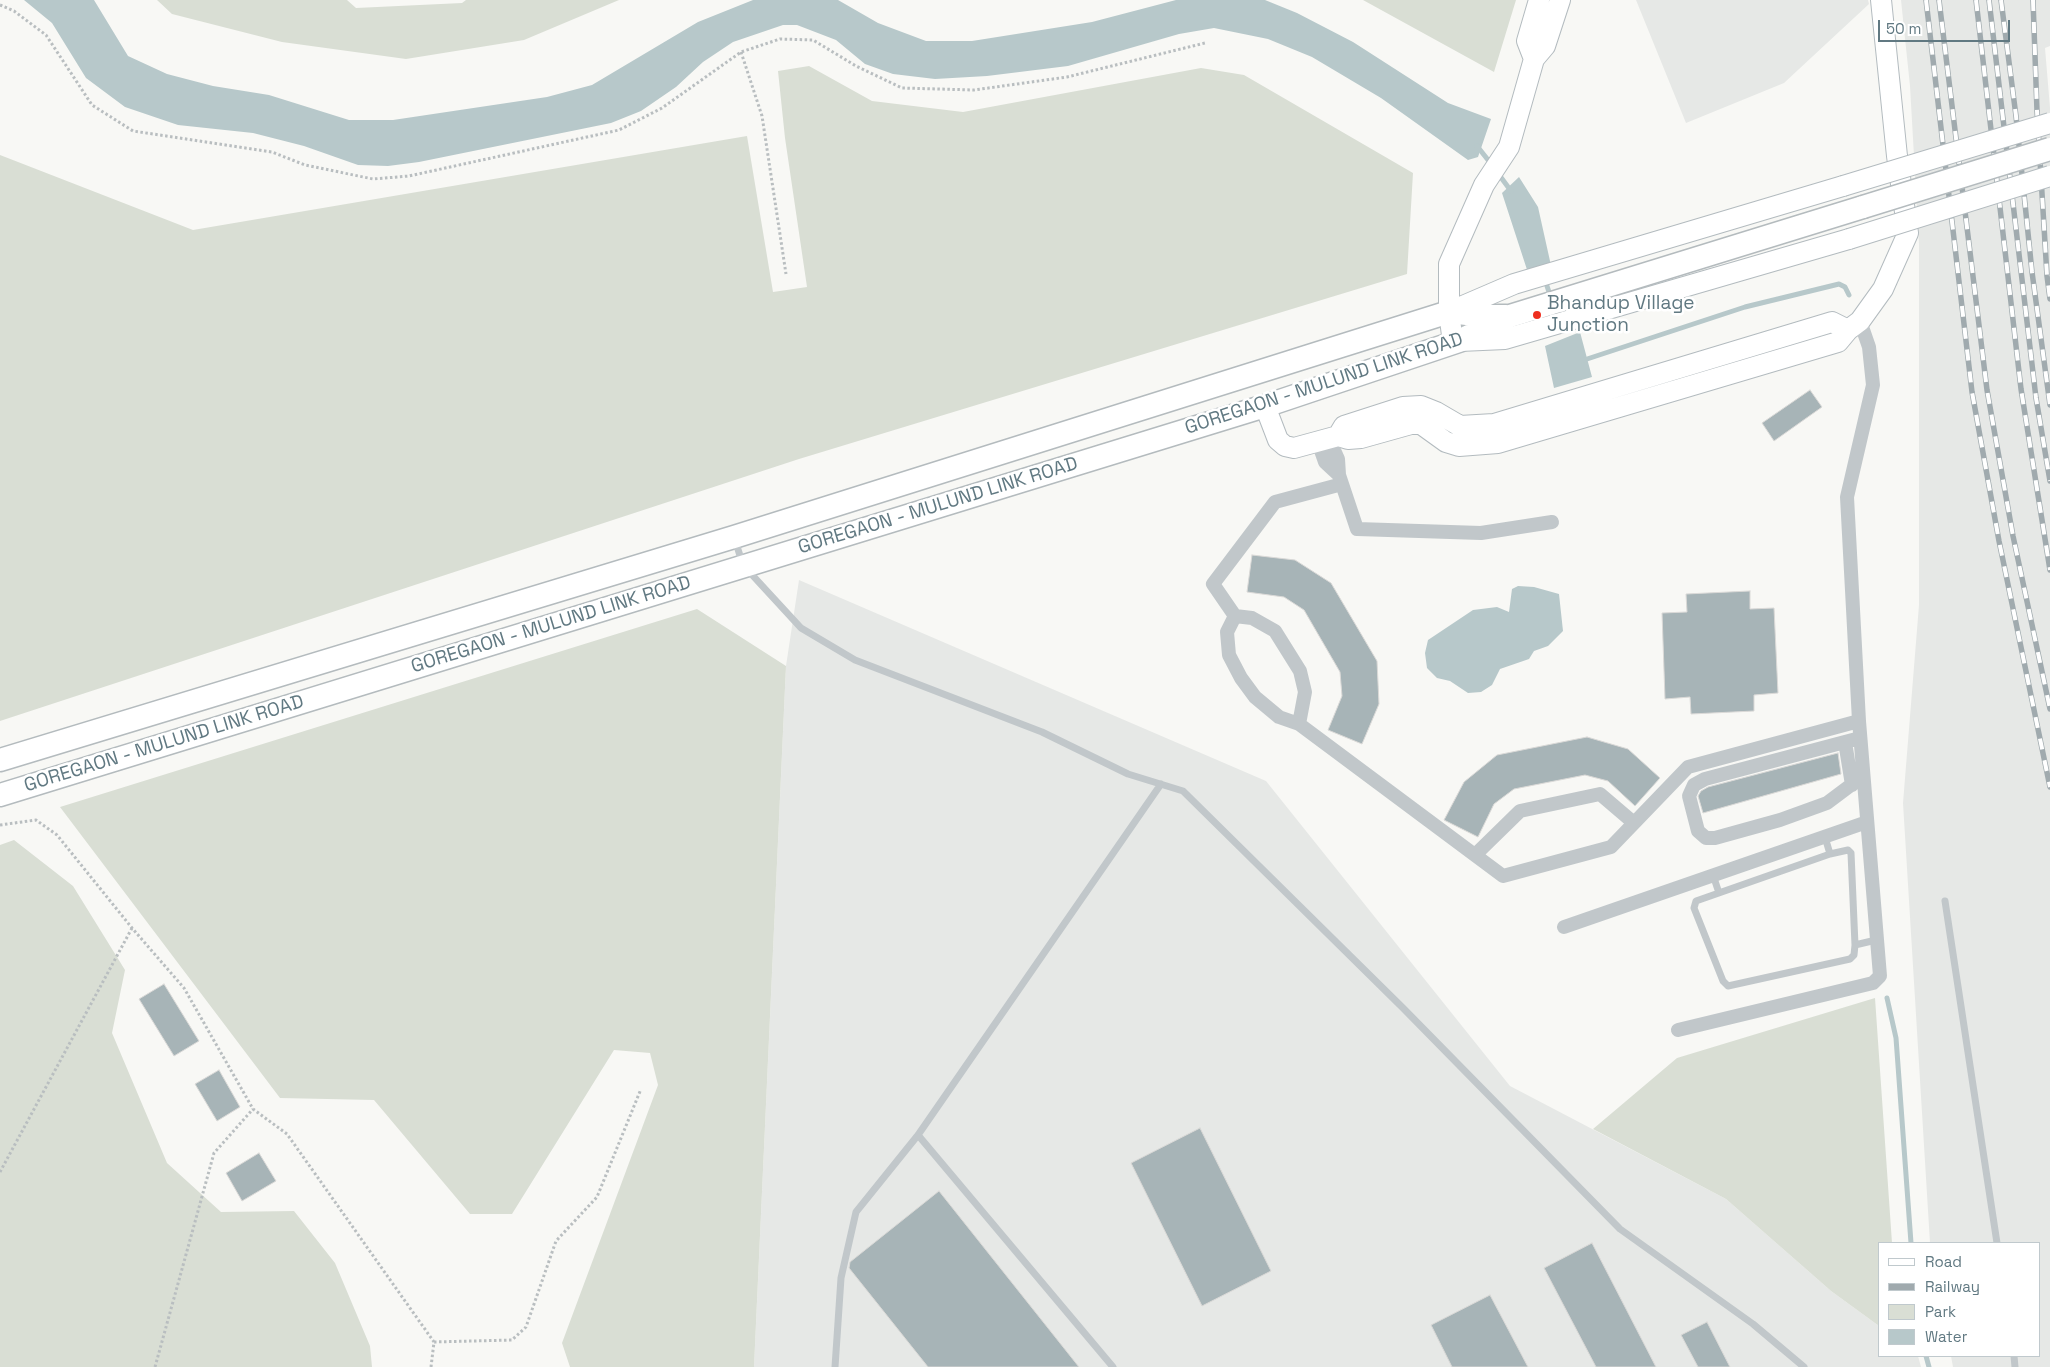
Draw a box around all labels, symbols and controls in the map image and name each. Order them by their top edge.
scale bar [1880,10,2012,42]
text: 50 m [1886,19,1921,38]
place label: Bhandup Village Junction [1547,293,1695,337]
marker: Bhandup Village Junction [1531,309,1543,321]
street label: GOREGAON - MULUND LINK ROAD [1182,328,1466,440]
street label: GOREGAON - MULUND LINK ROAD [795,453,1081,559]
street label: GOREGAON - MULUND LINK ROAD [408,572,694,678]
street label: GOREGAON - MULUND LINK ROAD [21,691,307,797]
legend [1878,1242,2040,1357]
text: Road [1925,1252,1962,1271]
text: Railway [1925,1277,1980,1296]
text: Park [1925,1302,1956,1321]
text: Water [1925,1327,1967,1346]

